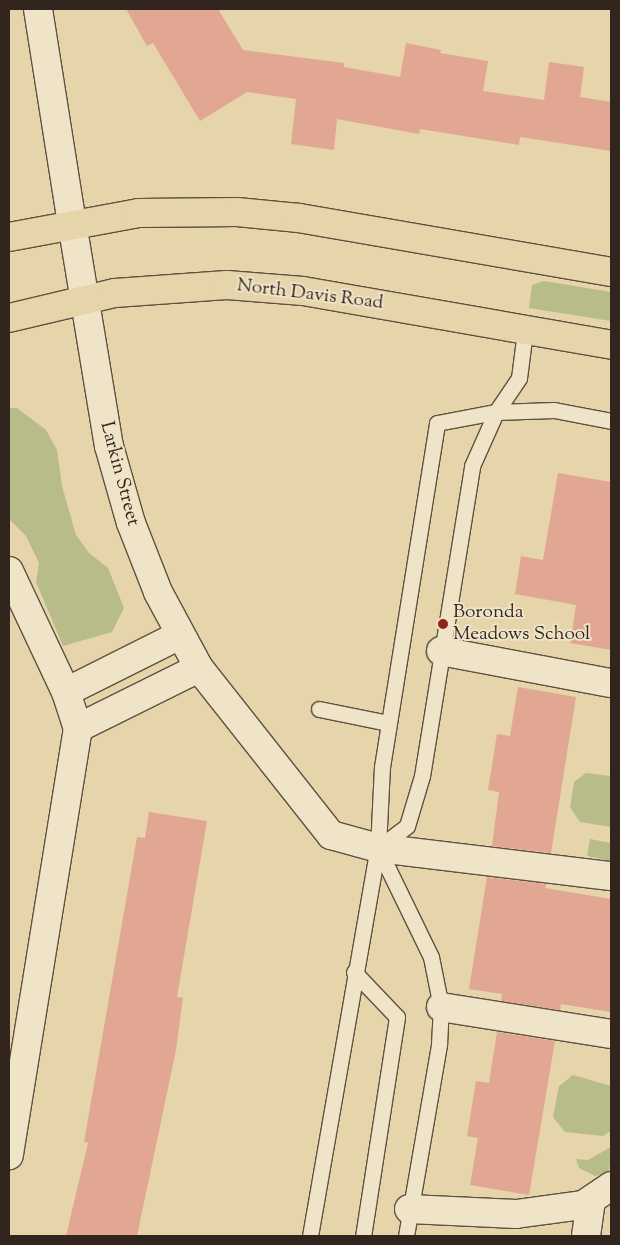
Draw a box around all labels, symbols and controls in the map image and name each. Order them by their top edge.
street label: North Davis Road [236,275,384,315]
street label: Larkin Street [94,419,144,529]
place label: Boronda Meadows School [453,602,590,646]
marker: Boronda Meadows School [437,618,449,630]

